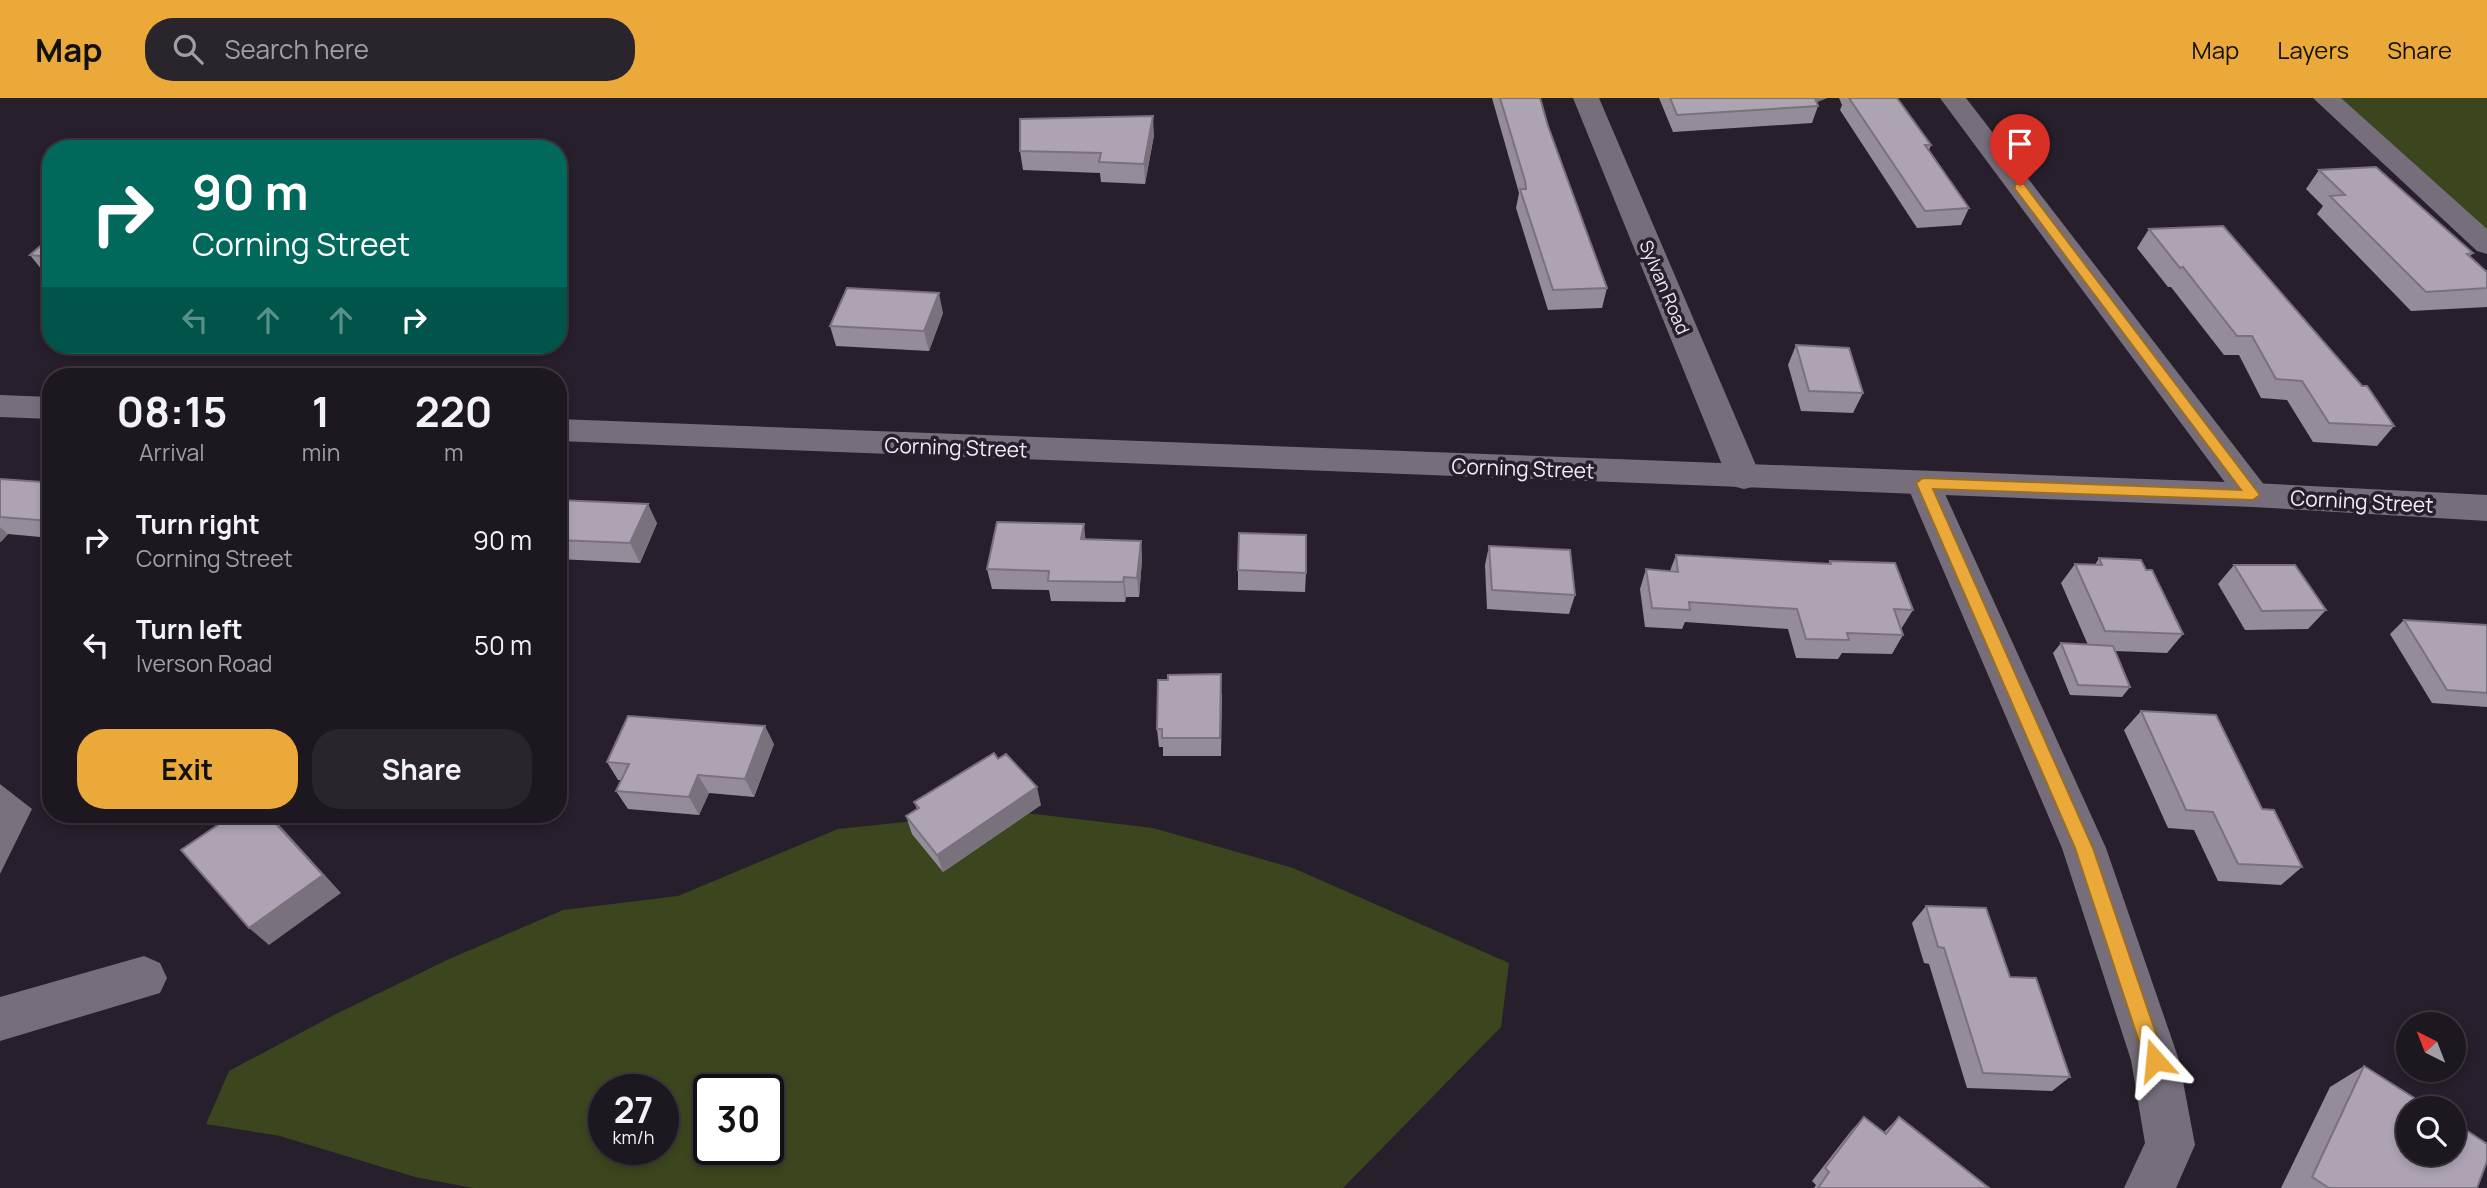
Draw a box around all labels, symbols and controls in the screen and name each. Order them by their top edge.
search box [145,18,635,81]
text: Map [35,27,103,72]
icon: search [169,30,207,68]
text: Search here [225,31,369,67]
text: Map [2192,33,2239,66]
text: Layers [2277,33,2349,66]
text: Share [2387,33,2452,66]
pin [1990,114,2050,186]
icon: arrive [2001,125,2039,163]
text: 90 m [192,158,309,225]
icon: right [77,168,168,259]
text: Corning Street [192,222,410,266]
street label: Sylvan Road [1634,236,1696,338]
icon: left [176,301,214,339]
icon: ahead [249,301,287,339]
icon: ahead [322,301,360,339]
icon: right [395,301,433,339]
text: 08:15 [117,382,227,440]
text: 1 [312,382,330,440]
text: 220 [415,382,492,440]
street label: Corning Street [884,431,1028,463]
text: Arrival [139,436,205,468]
text: min [302,436,340,468]
text: m [444,436,463,468]
street label: Corning Street [1451,452,1595,484]
street label: Corning Street [2290,483,2434,519]
text: Turn right [136,506,260,542]
icon: right [77,521,115,559]
text: 90 m [473,522,532,558]
text: Corning Street [136,542,293,574]
text: Turn left [136,611,243,647]
icon: left [77,626,115,664]
text: 50 m [474,627,532,663]
text: Iverson Road [136,647,272,679]
button: Exit [77,729,298,809]
button: Share [312,729,532,809]
north arrow [2396,1012,2466,1082]
map controls [2396,1012,2466,1166]
position arrow [2118,1023,2192,1097]
speed limit sign: 30 [693,1074,784,1165]
text: 27 [614,1086,653,1134]
button: search [2396,1096,2466,1166]
text: km/h [613,1125,654,1149]

